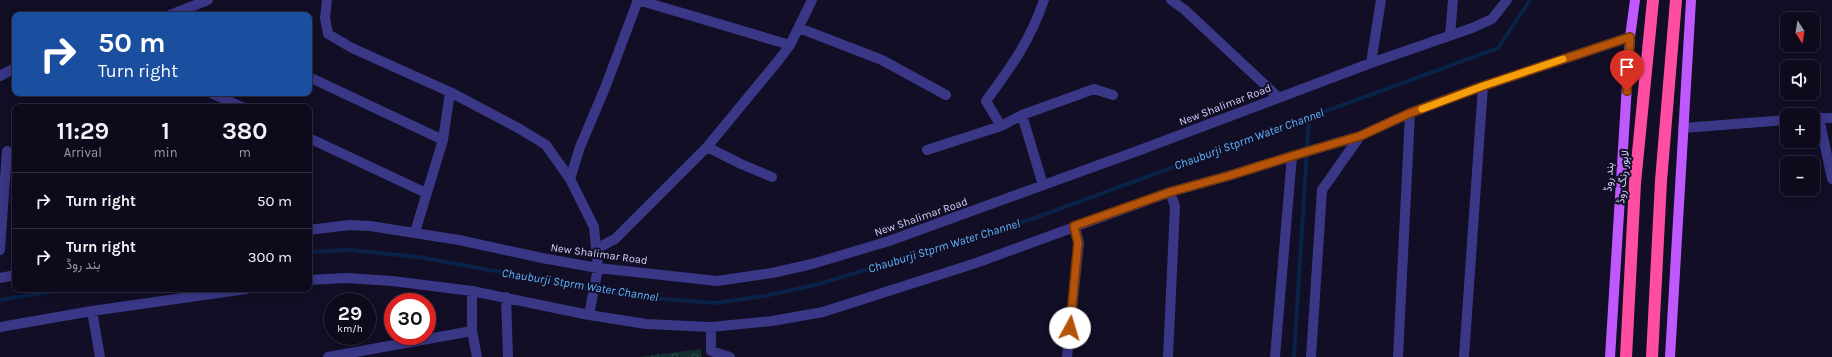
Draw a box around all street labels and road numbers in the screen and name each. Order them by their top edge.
street label: New Shalimar Road [1177,81,1273,129]
street label: لاہور رنگ روڈ [1614,150,1633,204]
street label: بند روڈ [1601,162,1617,192]
street label: New Shalimar Road [873,195,969,239]
street label: New Shalimar Road [550,241,648,267]

